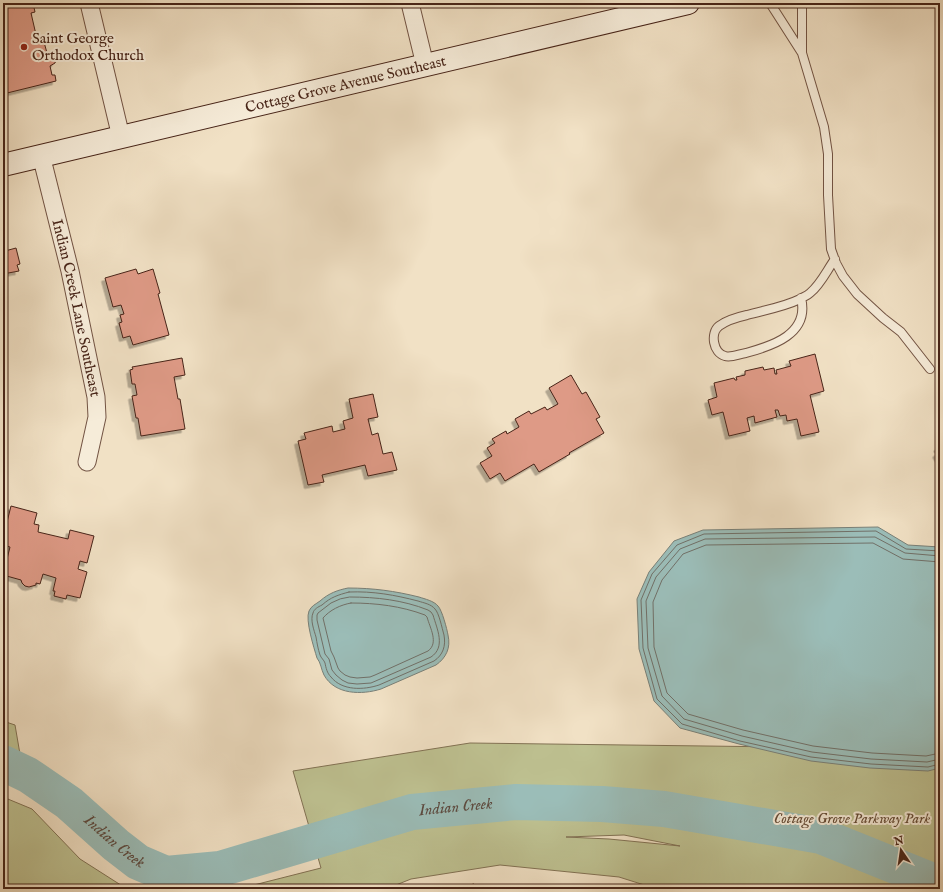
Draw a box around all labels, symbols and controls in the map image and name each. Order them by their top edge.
place label: Saint George Orthodox Church [32,29,144,65]
marker: Saint George Orthodox Church [19,42,29,52]
street label: Cottage Grove Avenue Southeast [243,51,448,117]
street label: Indian Creek Lane Southeast [48,217,105,398]
water label: Indian Creek [417,794,494,821]
park label: Cottage Grove Parkway Park [774,809,930,829]
water label: Indian Creek [78,810,148,874]
north arrow [881,830,921,870]
text: N [892,833,906,849]

